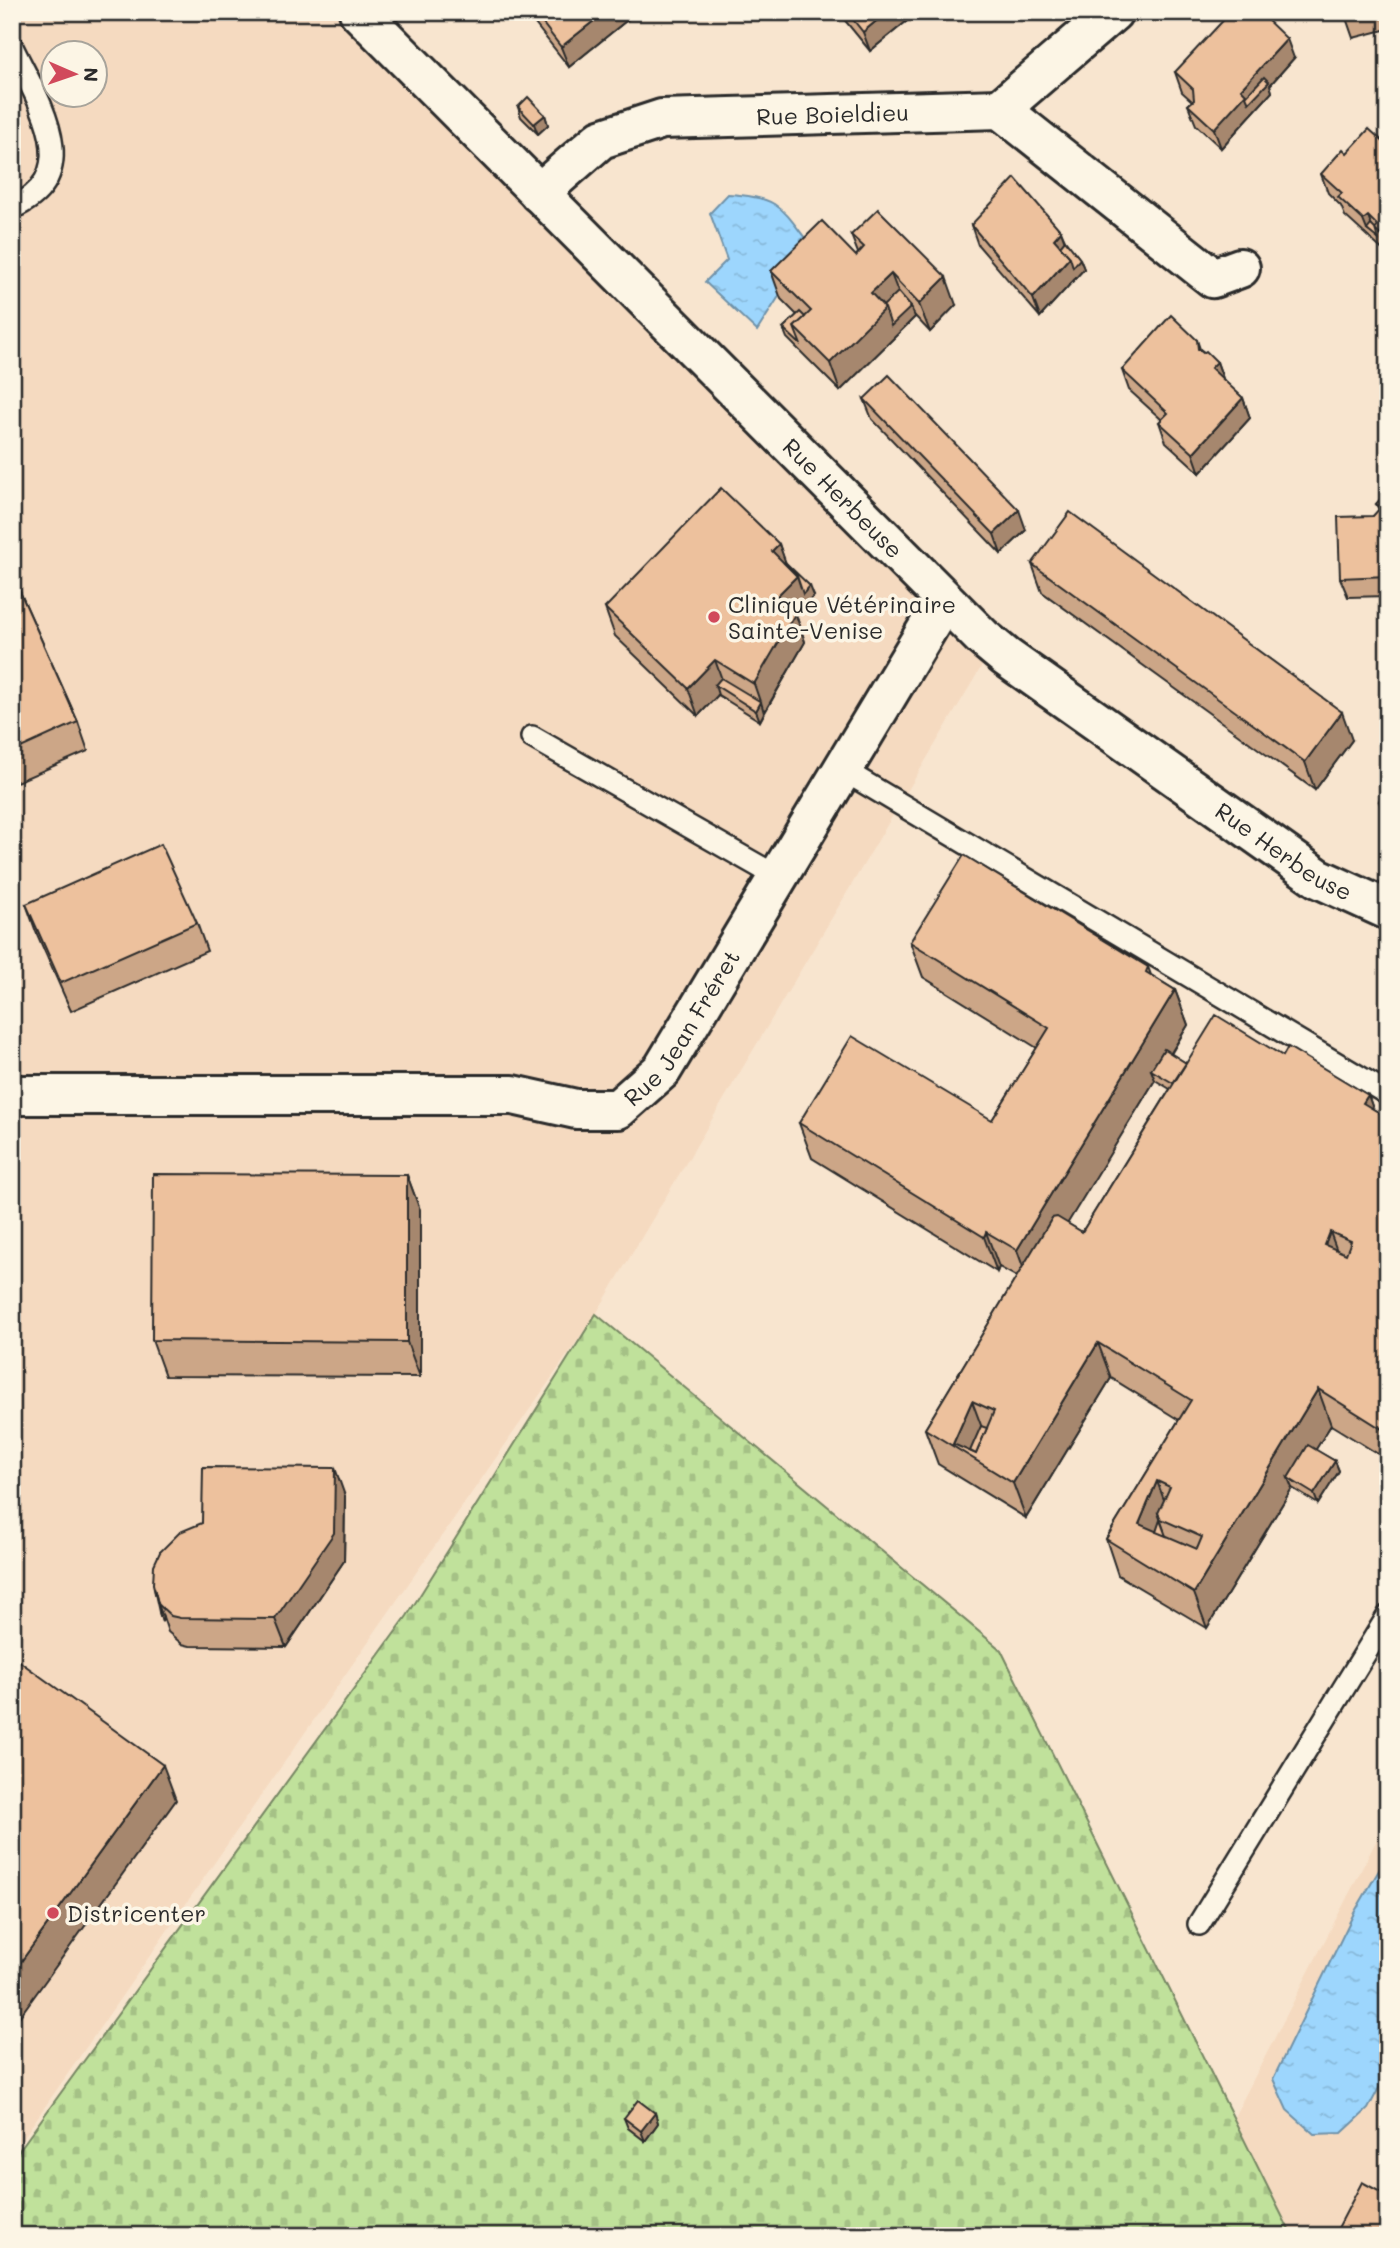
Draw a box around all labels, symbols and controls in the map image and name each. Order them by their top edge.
north arrow [38,38,108,108]
text: N [79,67,104,82]
street label: Rue Boieldieu [756,97,909,131]
street label: Rue Herbeuse [777,431,910,564]
place label: Clinique Vétérinaire Sainte-Venise [728,589,956,645]
marker: Clinique Vétérinaire Sainte-Venise [706,609,722,625]
street label: Rue Herbeuse [1210,795,1357,907]
street label: Rue Jean Fréret [617,944,746,1112]
place label: Districenter [67,1898,206,1928]
marker: Districenter [45,1905,61,1921]

